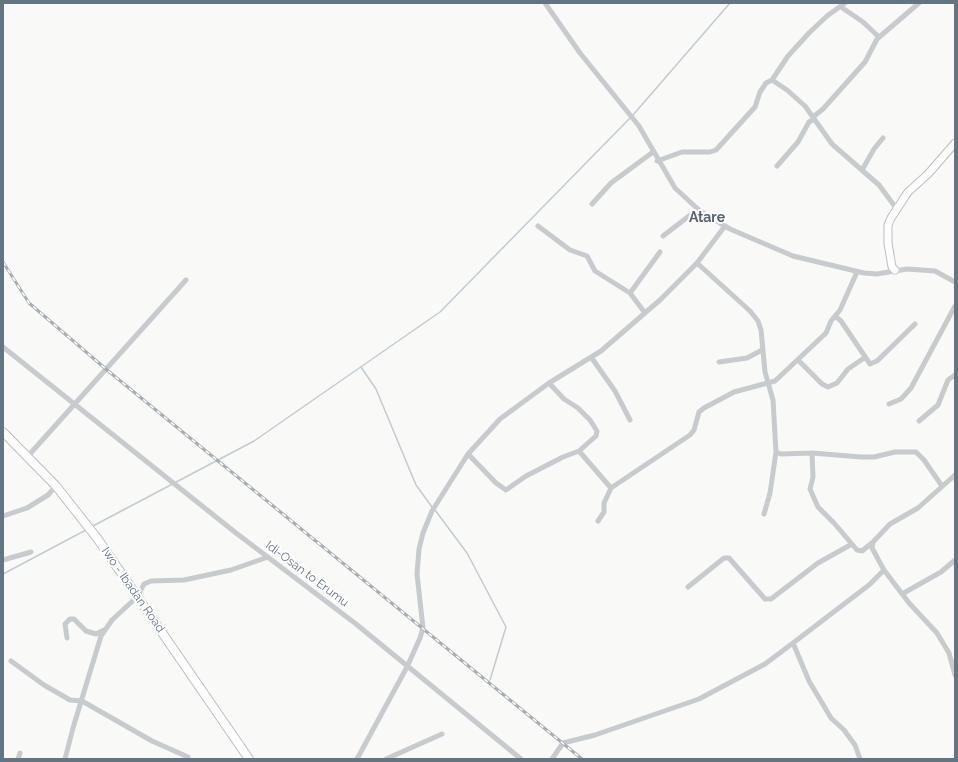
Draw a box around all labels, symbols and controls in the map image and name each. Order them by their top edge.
district label: Atare [689,210,725,226]
street label: Idi-Osan to Erumu [263,538,351,610]
street label: Iwo - Ibadan Road [98,545,168,635]

